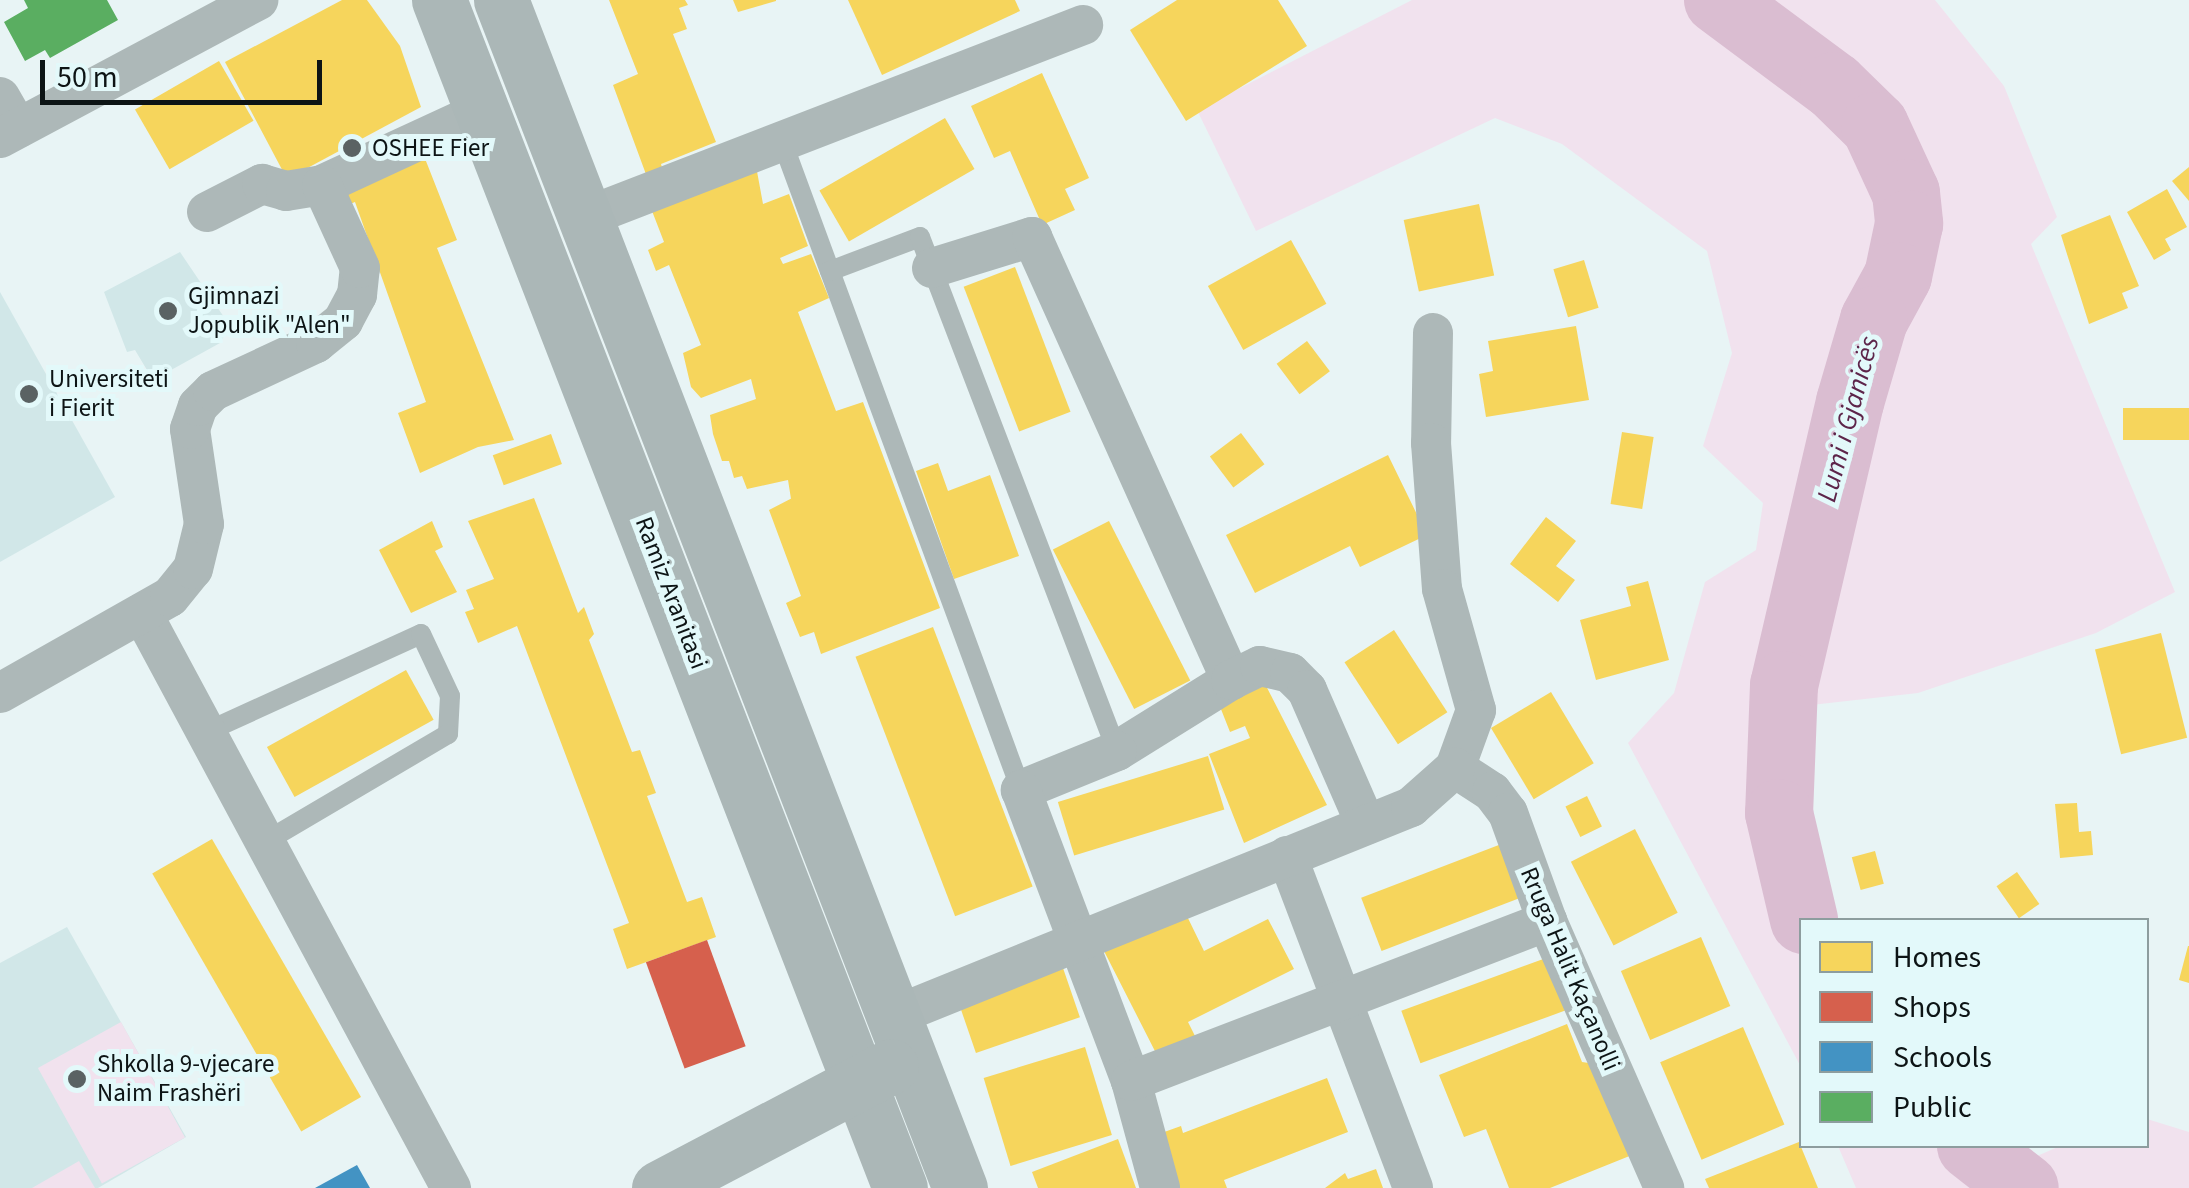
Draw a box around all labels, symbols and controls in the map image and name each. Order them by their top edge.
scale bar [45,40,328,102]
text: 50 m [57,56,118,99]
place label: OSHEE Fier [372,133,489,163]
marker: OSHEE Fier [341,137,363,159]
place label: Gjimnazi Jopublik "Alen" [188,282,351,341]
marker: Gjimnazi Jopublik "Alen" [157,300,179,322]
water label: Lumi i Gjanicës [1810,332,1886,506]
place label: Universiteti i Fierit [49,365,169,424]
marker: Universiteti i Fierit [18,383,40,405]
street label: Ramiz Aranitasi [628,513,714,673]
street label: Rruga Halit Kaçanolli [1514,863,1626,1075]
legend [1799,918,2149,1148]
text: Homes [1893,936,1981,979]
text: Shops [1893,986,1971,1029]
text: Schools [1893,1036,1992,1079]
place label: Shkolla 9-vjecare Naim Frashëri [97,1050,274,1109]
marker: Shkolla 9-vjecare Naim Frashëri [66,1068,88,1090]
text: Public [1893,1086,1972,1129]

